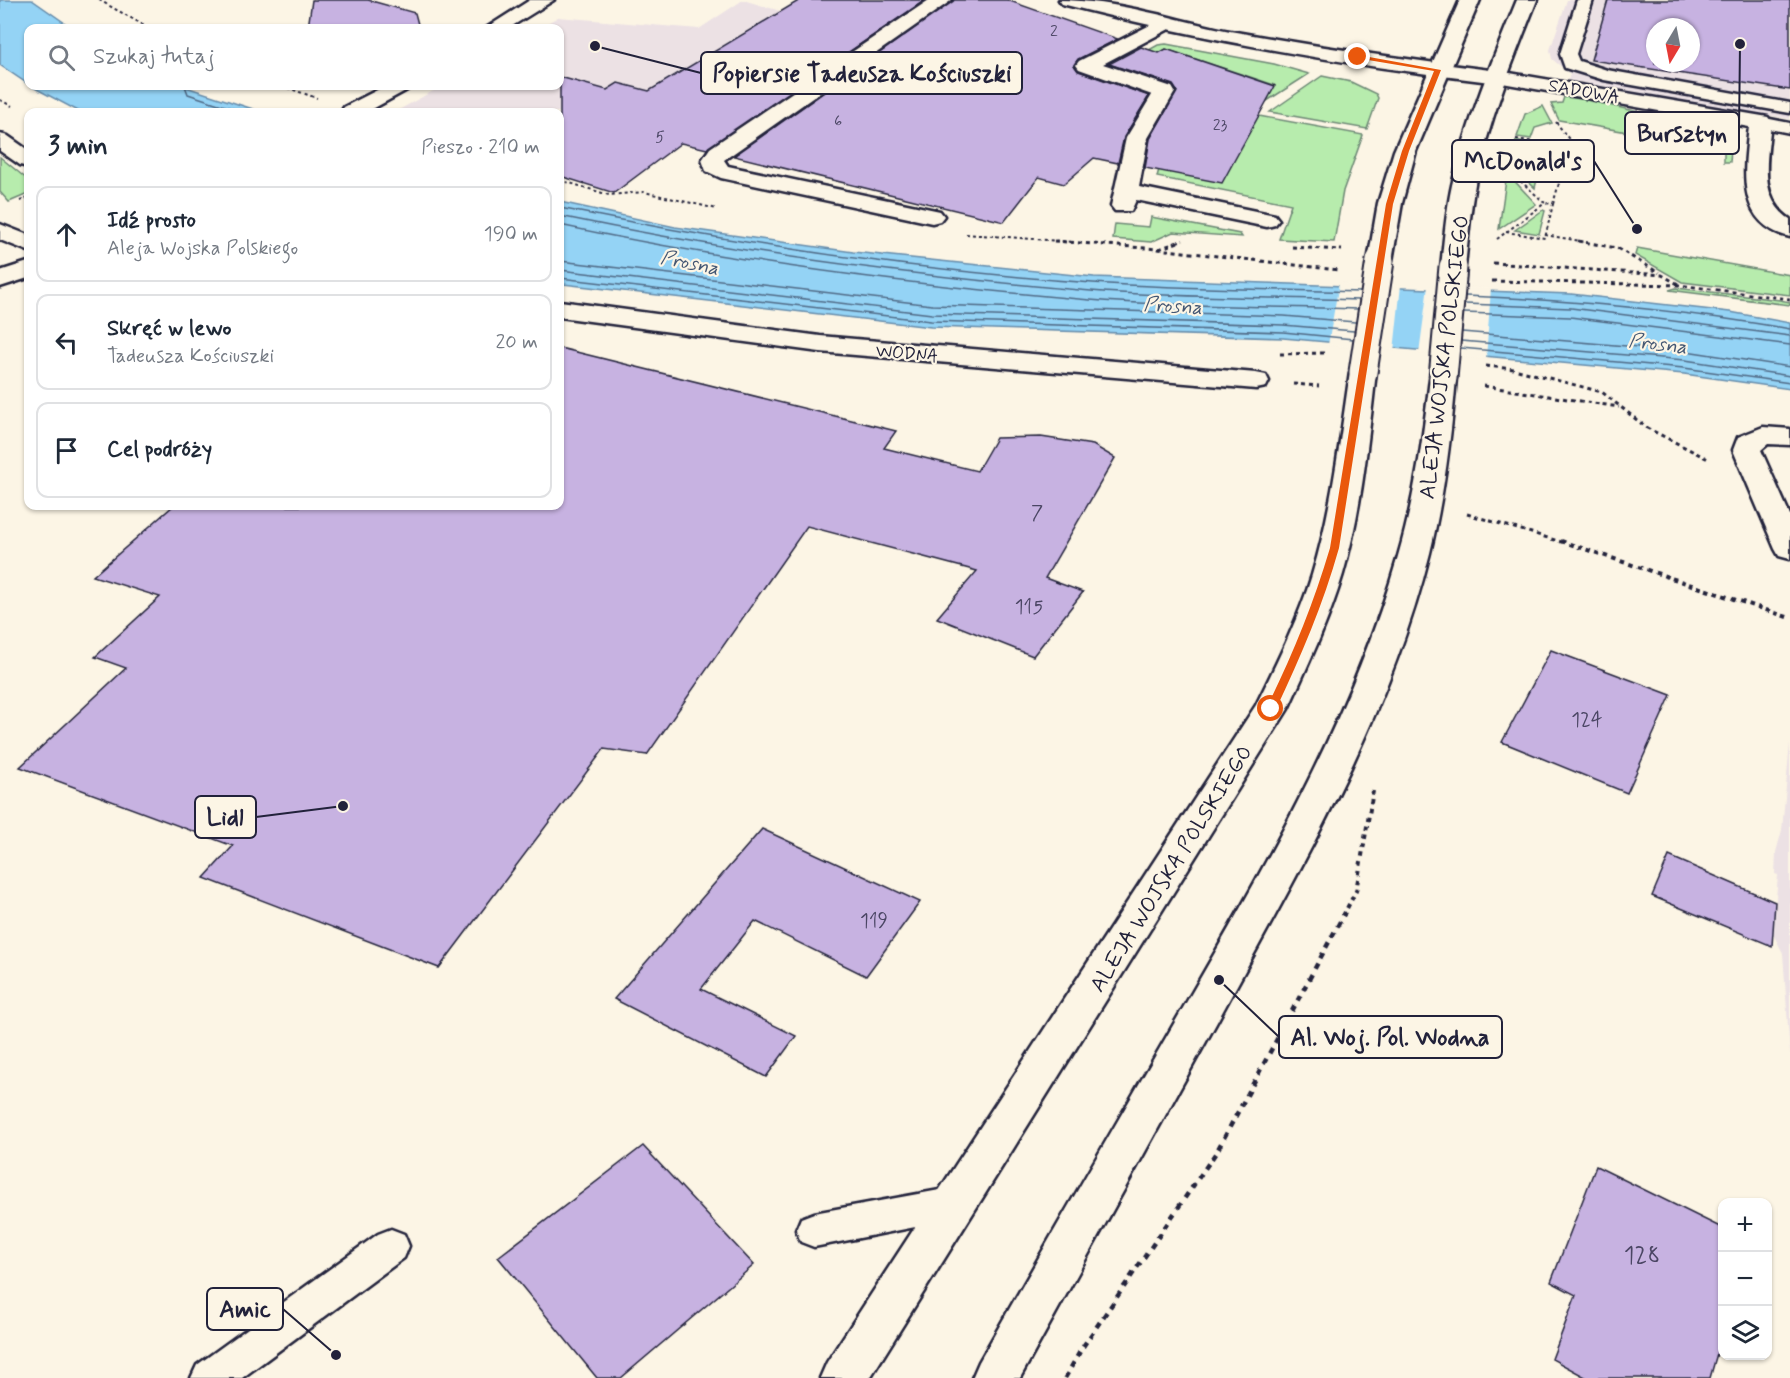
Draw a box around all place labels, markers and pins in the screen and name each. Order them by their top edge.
callout: Popiersie Tadeusza Kościuszki [701,52,1022,94]
callout: Bursztyn [1625,112,1739,154]
callout: McDonald's [1452,140,1594,182]
callout: Lidl [195,796,256,838]
callout: Al. Woj. Pol. Wodna [1279,1016,1502,1058]
callout: Amic [207,1288,283,1330]

